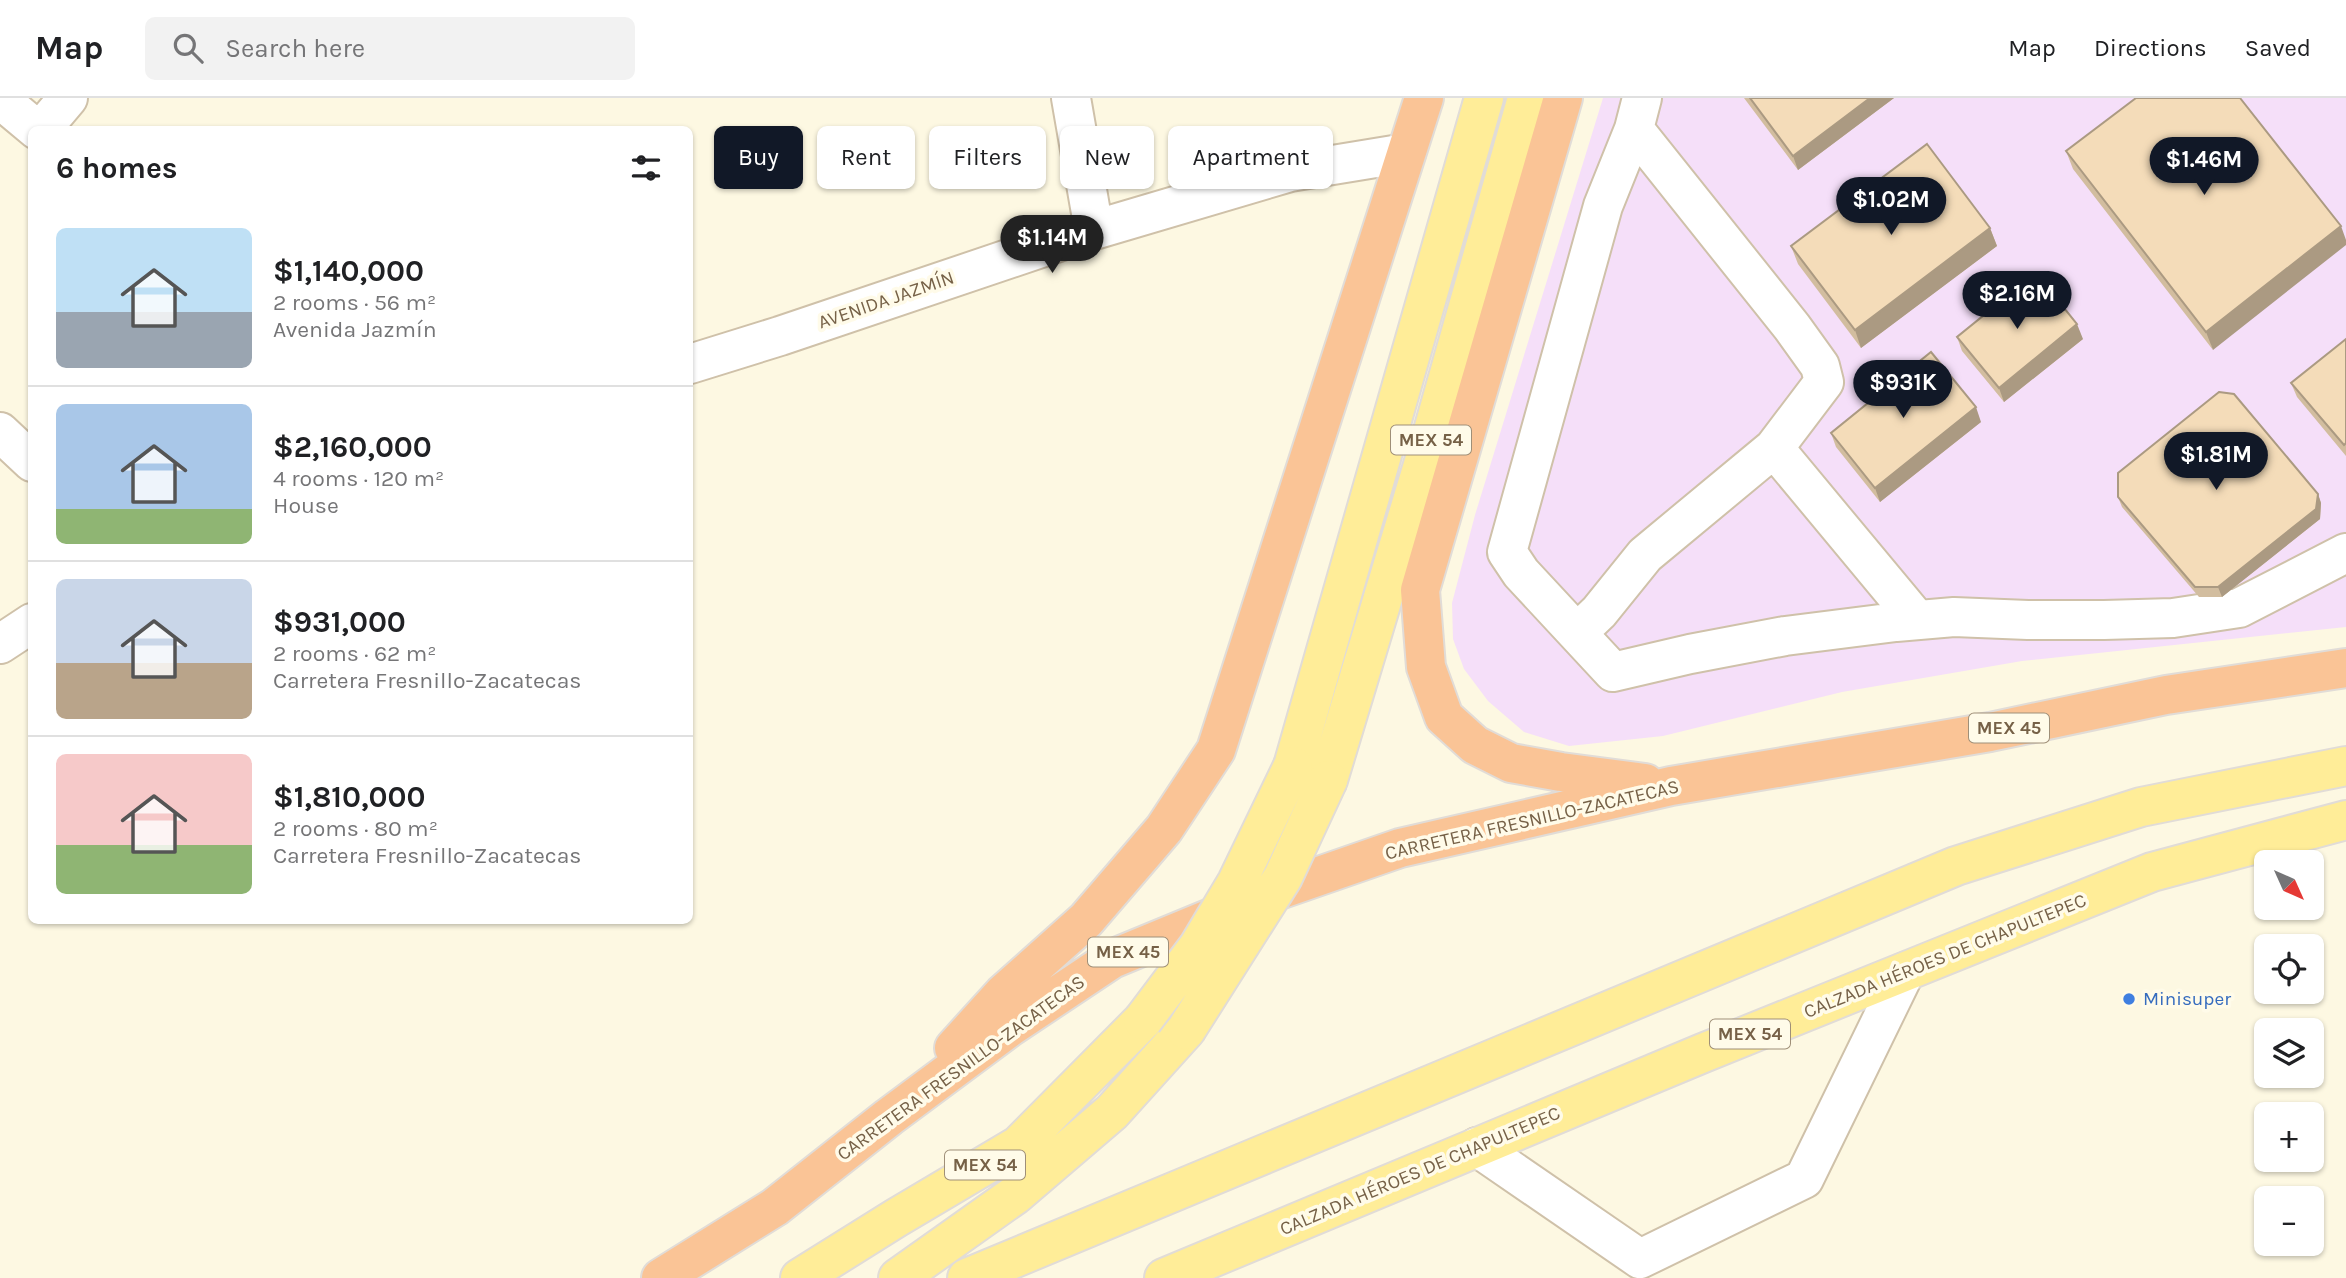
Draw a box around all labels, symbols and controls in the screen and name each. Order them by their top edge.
search box [145,17,635,80]
text: Map [35,29,103,67]
icon: search [169,29,207,67]
text: Search here [225,33,365,64]
text: Map [2008,34,2056,62]
text: Directions [2094,34,2207,62]
text: Saved [2245,34,2311,62]
chip: Buy [714,126,803,189]
chip: Rent [817,126,915,189]
chip: Filters [929,126,1046,189]
chip: New [1060,126,1154,189]
chip: Apartment [1168,126,1333,189]
pin: $1.46M [2147,138,2261,197]
text: $1.46M [2166,146,2242,173]
icon: filters [627,149,665,187]
text: 6 homes [56,150,178,186]
pin: $1.02M [1834,178,1948,237]
text: $1.02M [1852,186,1930,213]
pin: $1.14M [995,216,1109,275]
text: $1.14M [1017,224,1088,251]
text: $1,140,000 [273,253,424,289]
icon: home [112,256,196,340]
street label: AVENIDA JAZMÍN [815,265,957,334]
pin: $2.16M [1960,272,2074,331]
text: $2.16M [1979,280,2055,307]
text: 2 rooms · 56 m² [273,289,436,316]
text: Avenida Jazmín [273,316,437,343]
pin: $931K [1854,360,1952,420]
text: $931K [1869,369,1937,396]
road number: MEX 54 [1391,426,1471,454]
text: $2,160,000 [273,429,432,465]
icon: home [112,432,196,516]
pin: $1.81M [2159,432,2273,492]
text: $1.81M [2180,441,2252,468]
text: 4 rooms · 120 m² [273,465,444,492]
text: House [273,492,339,519]
text: $931,000 [273,604,406,640]
icon: home [112,607,196,691]
text: 2 rooms · 62 m² [273,640,437,667]
text: Carretera Fresnillo-Zacatecas [273,667,581,694]
road number: MEX 45 [1969,714,2049,742]
street label: CARRETERA FRESNILLO-ZACATECAS [1383,775,1681,865]
text: $1,810,000 [273,779,426,815]
icon: home [112,782,196,866]
text: 2 rooms · 80 m² [273,815,438,842]
text: Carretera Fresnillo-Zacatecas [273,842,581,869]
north arrow [2254,850,2324,920]
map controls [2254,850,2324,1256]
street label: CALZADA HÉROES DE CHAPULTEPEC [1800,888,2089,1023]
button: locate [2254,934,2324,1004]
road number: MEX 45 [1088,938,1168,966]
street label: CARRETERA FRESNILLO-ZACATECAS [833,971,1089,1165]
place label: Minisuper [2143,988,2231,1010]
marker: Minisuper [2121,991,2137,1007]
button: layers [2254,1018,2324,1088]
road number: MEX 54 [1710,1020,1790,1049]
street label: CALZADA HÉROES DE CHAPULTEPEC [1276,1101,1564,1240]
button: + [2254,1102,2324,1172]
road number: MEX 54 [945,1150,1025,1180]
button: − [2254,1186,2324,1256]

